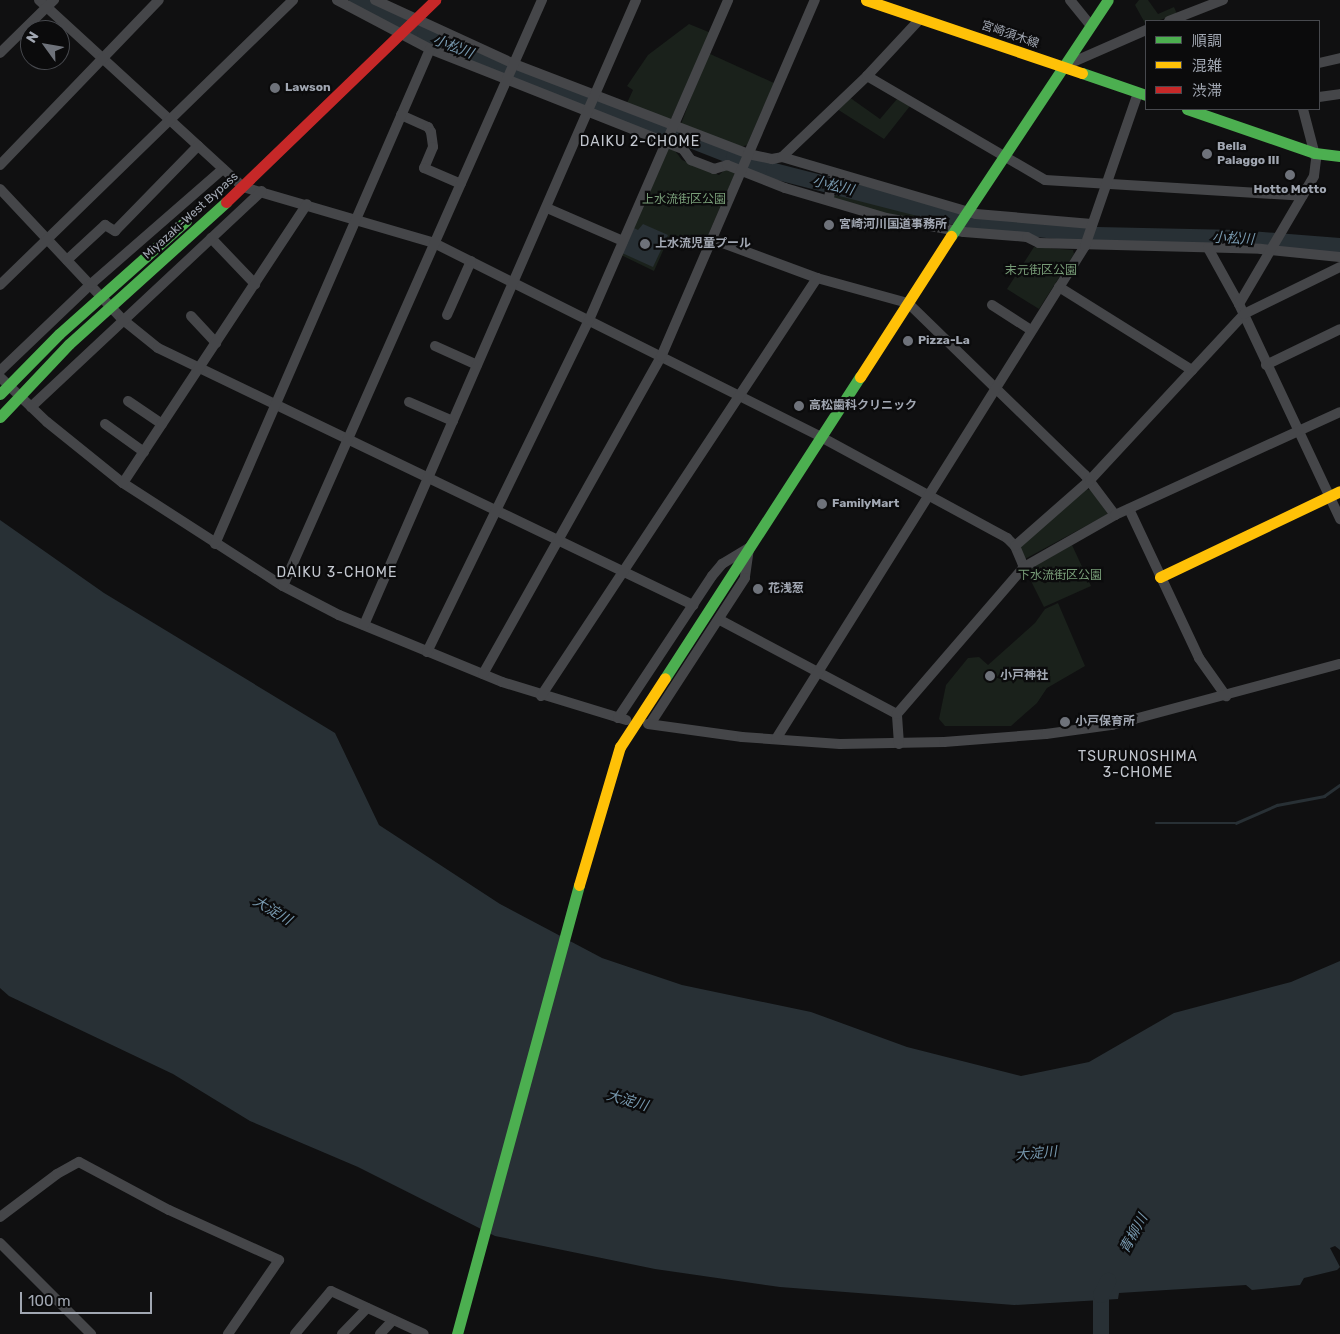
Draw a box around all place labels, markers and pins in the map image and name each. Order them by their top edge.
place label: Lawson [285,81,331,95]
marker: Lawson [269,82,281,94]
place label: Bella Palaggo III [1217,140,1279,168]
marker: Bella Palaggo III [1201,148,1213,160]
marker: Hotto Motto [1284,169,1296,181]
place label: Hotto Motto [1253,183,1327,197]
place label: 宮崎河川国道事務所 [839,218,947,232]
marker: 宮崎河川国道事務所 [823,219,835,231]
place label: 上水流児童プール [655,237,751,251]
marker: 上水流児童プール [639,238,651,250]
place label: Pizza-La [918,334,970,348]
marker: Pizza-La [902,335,914,347]
place label: 高松歯科クリニック [809,399,917,413]
marker: 高松歯科クリニック [793,400,805,412]
place label: FamilyMart [832,497,899,511]
marker: FamilyMart [816,498,828,510]
place label: 花浅葱 [768,582,804,596]
marker: 花浅葱 [752,583,764,595]
place label: 小戸神社 [1000,669,1048,683]
marker: 小戸神社 [984,670,996,682]
place label: 小戸保育所 [1075,715,1135,729]
marker: 小戸保育所 [1059,716,1071,728]

